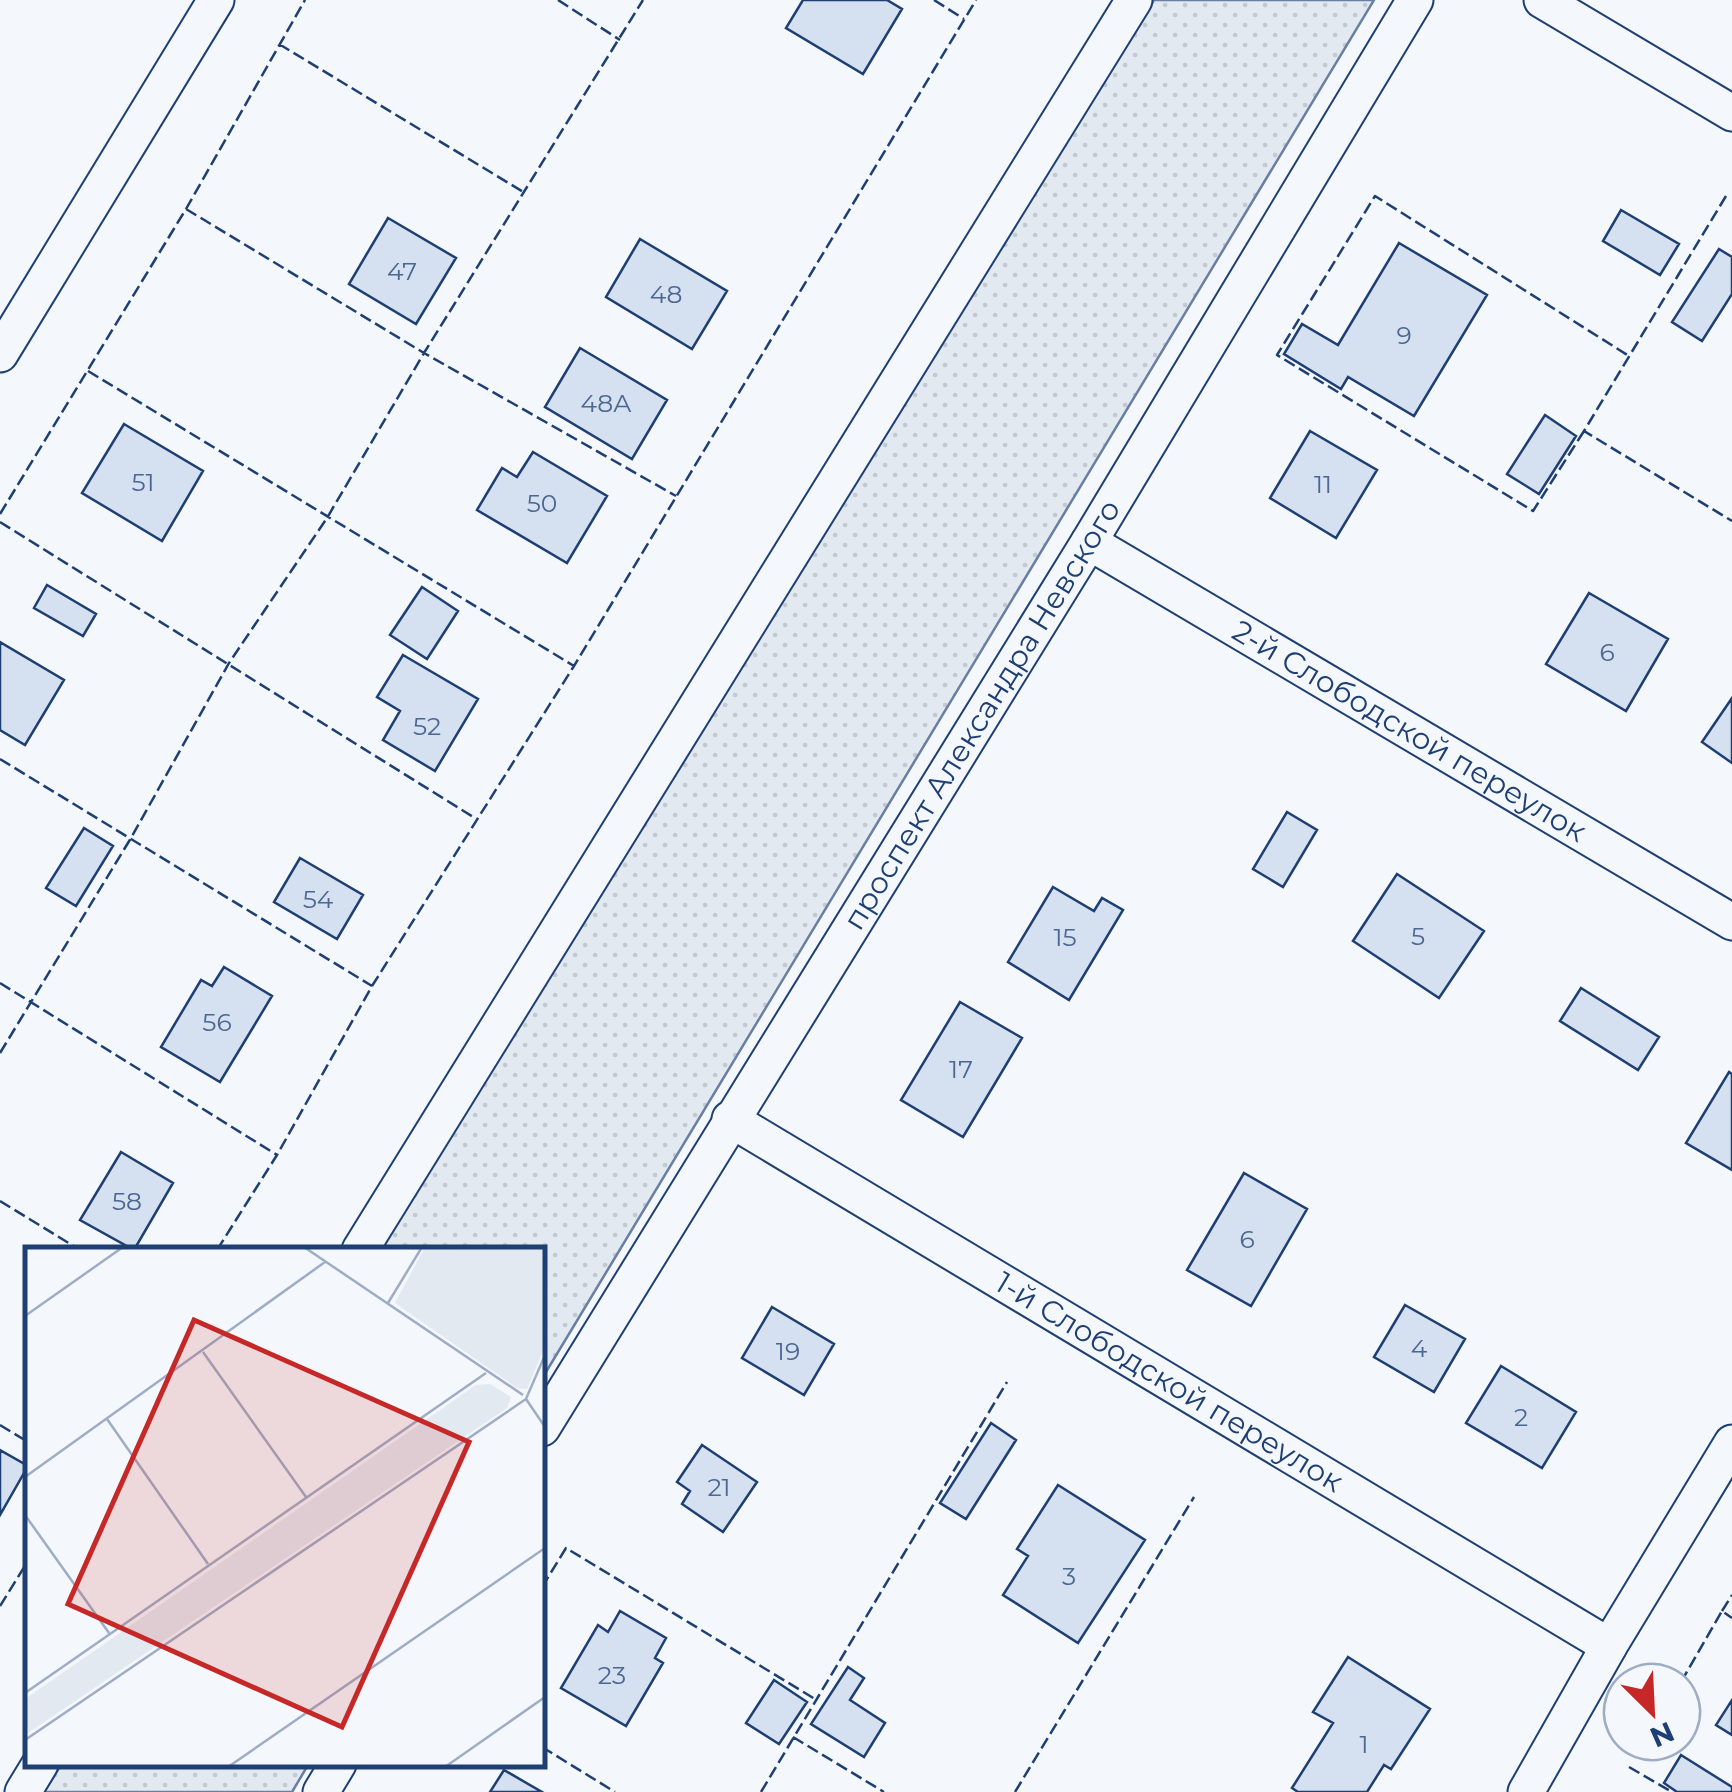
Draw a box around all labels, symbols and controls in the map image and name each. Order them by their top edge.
house number: 47 [387,256,417,286]
house number: 48 [650,279,682,309]
house number: 9 [1396,320,1412,350]
house number: 48А [580,388,632,418]
house number: 51 [131,467,155,497]
house number: 11 [1314,469,1332,499]
house number: 50 [527,488,557,518]
street label: проспект Александра Невского [835,493,1128,937]
street label: 2-й Слободской переулок [1226,612,1594,850]
house number: 6 [1599,637,1615,667]
house number: 52 [413,711,441,741]
house number: 54 [303,884,334,914]
house number: 5 [1411,921,1425,951]
house number: 15 [1053,922,1077,952]
house number: 56 [202,1007,232,1037]
house number: 17 [949,1054,973,1084]
house number: 58 [112,1186,142,1216]
house number: 6 [1239,1224,1255,1254]
inset map [25,1247,545,1767]
street label: 1-й Слободской переулок [989,1264,1350,1500]
house number: 4 [1411,1333,1428,1363]
house number: 19 [776,1336,800,1366]
house number: 2 [1514,1402,1528,1432]
house number: 21 [707,1472,731,1502]
house number: 3 [1062,1561,1076,1591]
house number: 23 [598,1660,626,1690]
north arrow [1602,1662,1702,1762]
text: N [1645,1715,1679,1755]
house number: 1 [1359,1729,1369,1759]

